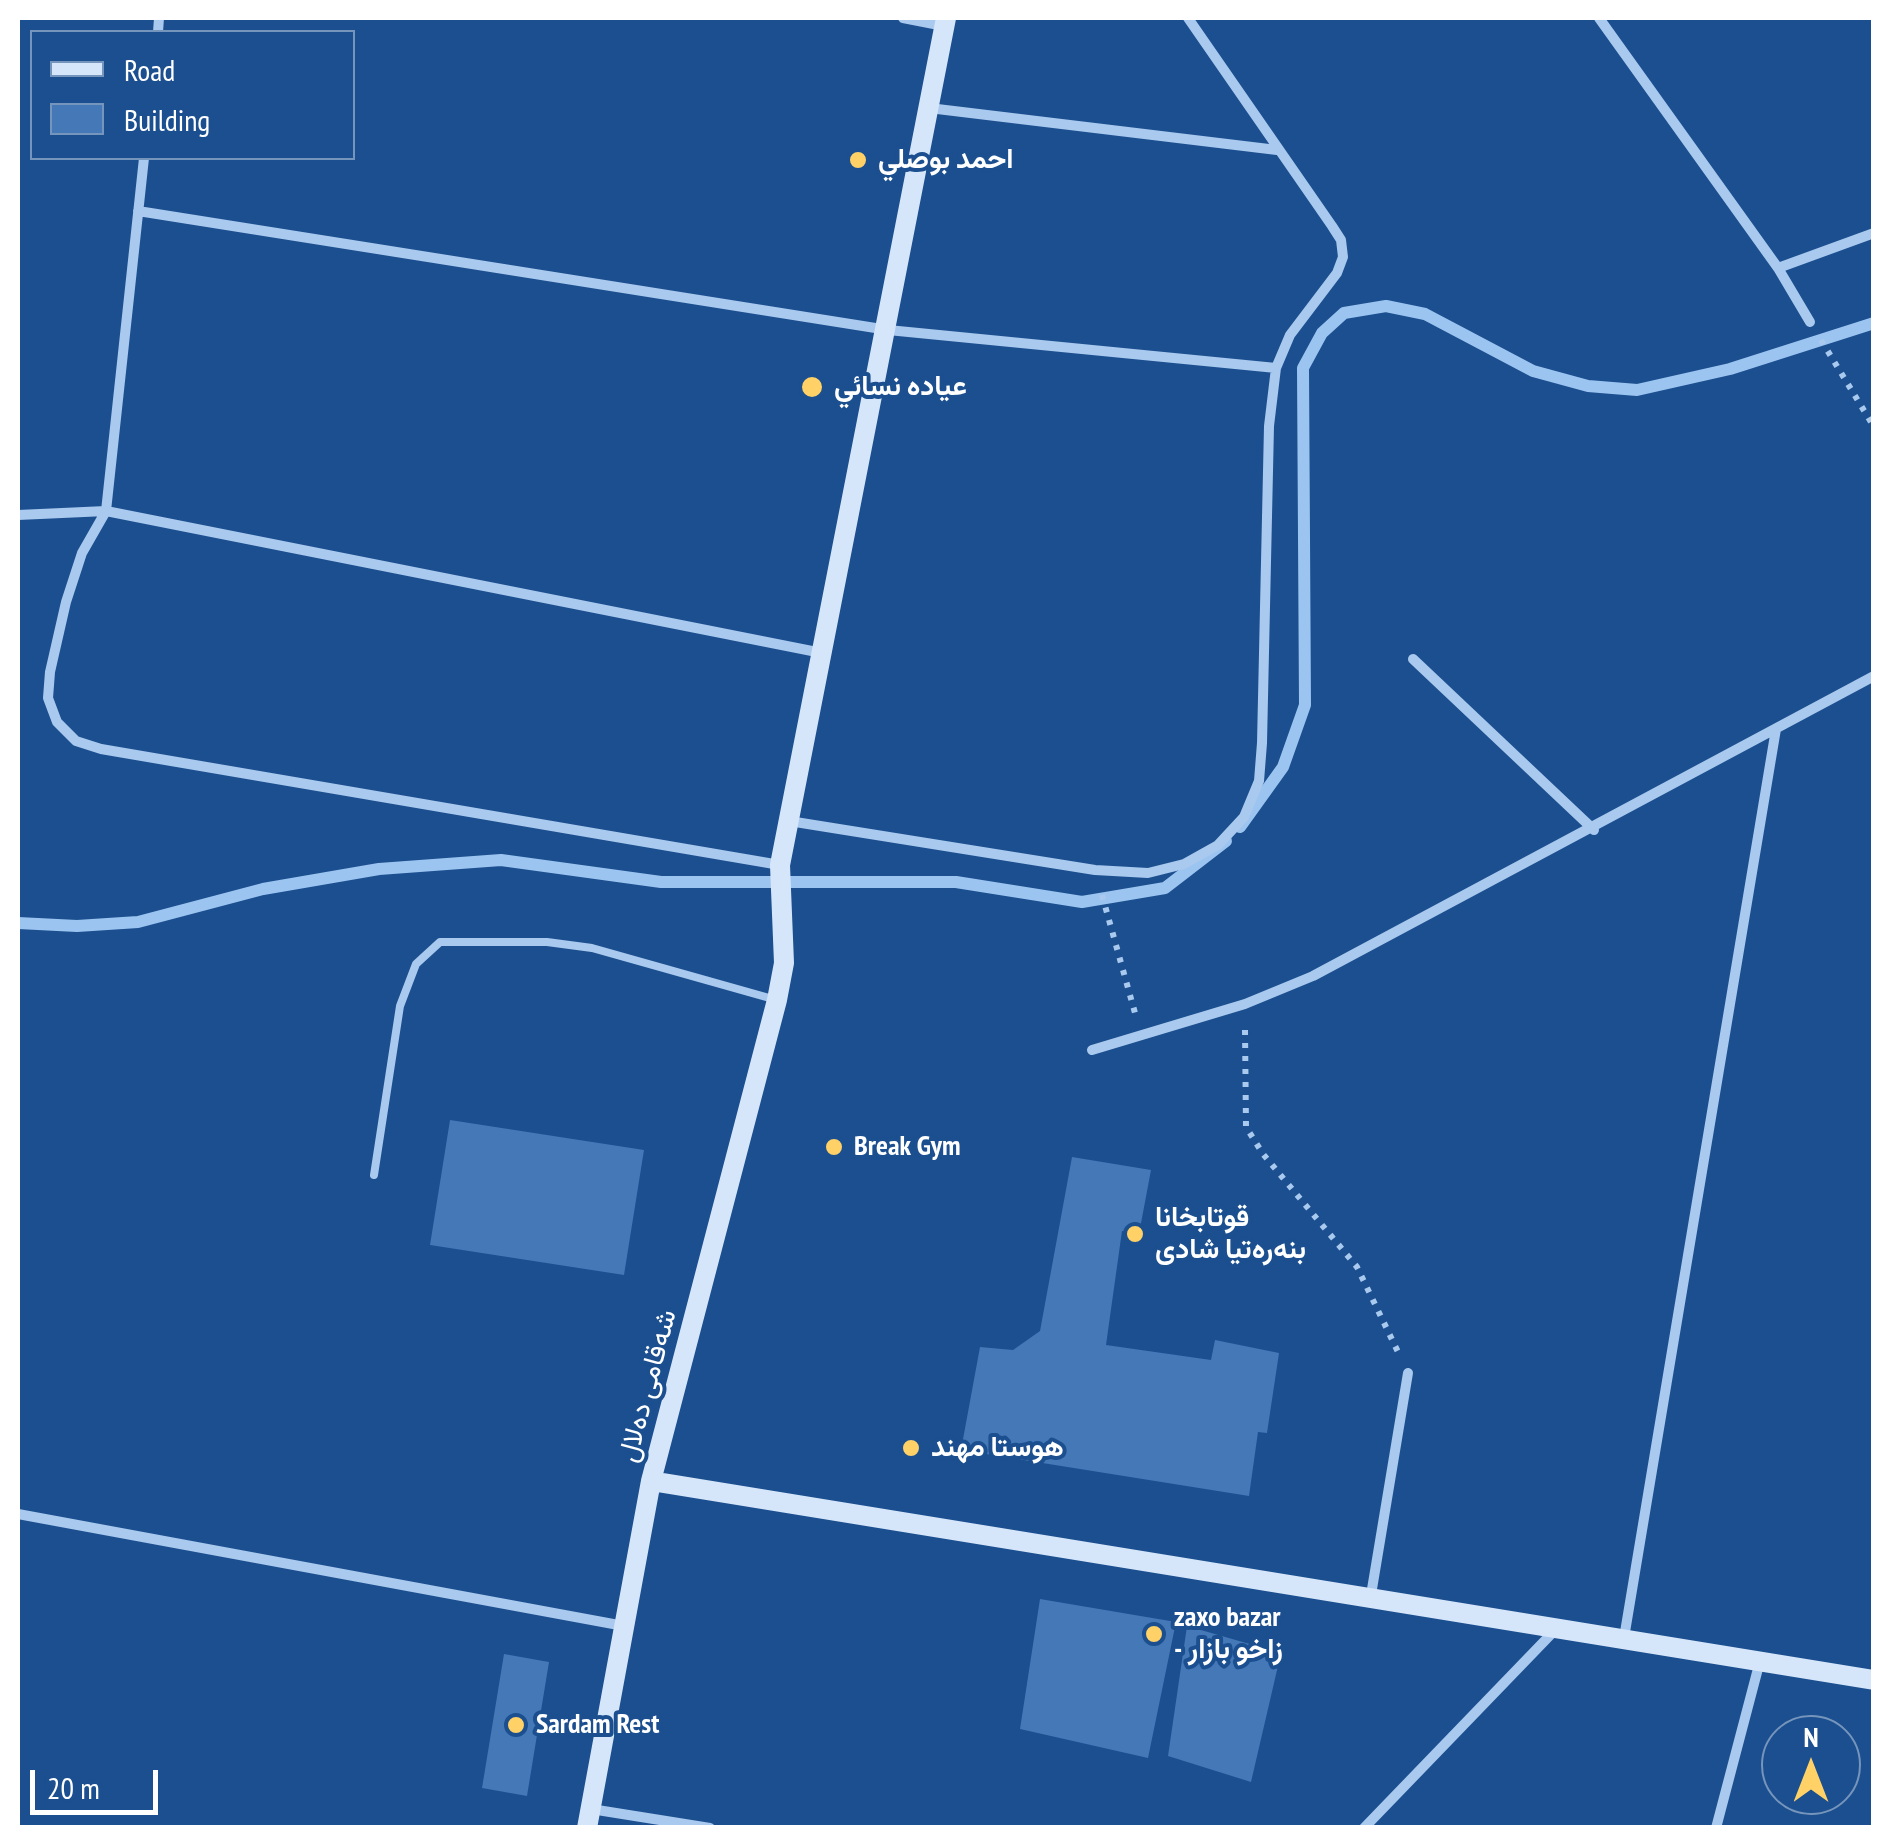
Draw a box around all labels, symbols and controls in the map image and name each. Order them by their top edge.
legend [30,30,355,160]
text: Road [124,50,175,89]
text: Building [124,100,210,139]
place label: احمد بوصلي [878,143,1013,177]
marker: احمد بوصلي [847,149,869,171]
place label: عياده نسائي [834,370,967,404]
marker: عياده نسائي [799,374,825,400]
place label: Break Gym [854,1130,961,1164]
marker: Break Gym [823,1136,845,1158]
place label: قوتابخانا بنەرەتیا شادی [1155,1201,1306,1267]
marker: قوتابخانا بنەرەتیا شادی [1124,1223,1146,1245]
street label: شەقامی دەلال [612,1306,684,1466]
place label: هوستا مهند [931,1431,1064,1465]
marker: هوستا مهند [900,1437,922,1459]
place label: zaxo bazar - زاخو بازار [1174,1601,1283,1667]
marker: zaxo bazar - زاخو بازار [1143,1623,1165,1645]
place label: Sardam Rest [536,1708,659,1742]
marker: Sardam Rest [505,1714,527,1736]
north arrow [1761,1715,1861,1815]
text: N [1803,1718,1819,1755]
scale bar [35,1750,162,1812]
text: 20 m [47,1768,100,1807]

